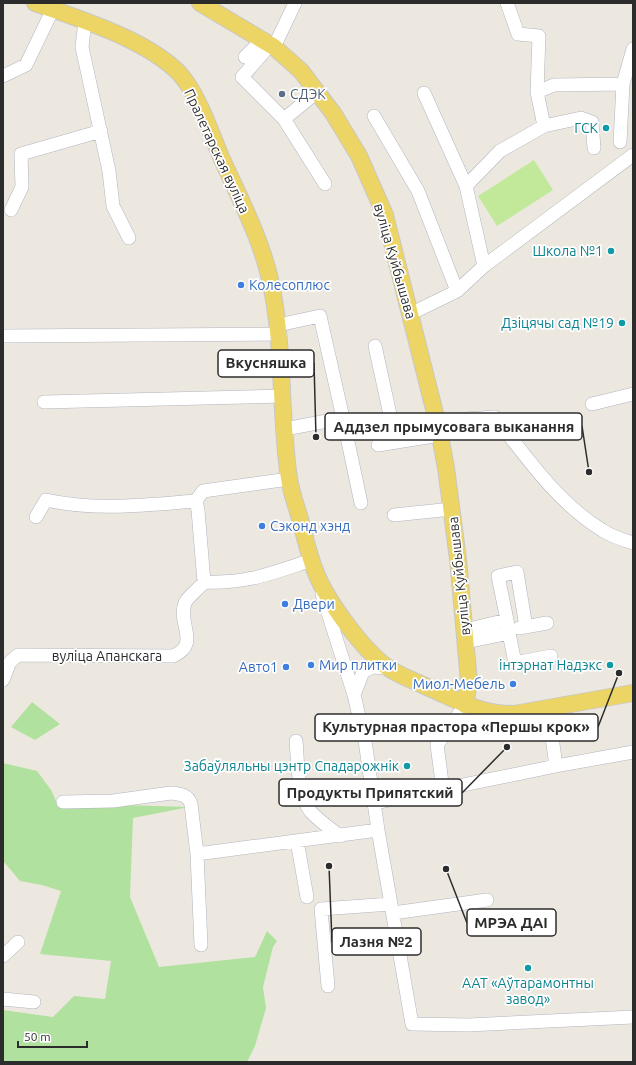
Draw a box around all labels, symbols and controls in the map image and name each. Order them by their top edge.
street label: Пралетарская вуліца [181,86,253,216]
place label: СДЭК [290,86,326,102]
marker: СДЭК [277,89,287,99]
place label: ГСК [574,120,598,136]
marker: ГСК [601,123,611,133]
street label: вуліца Куйбышава [371,201,419,321]
place label: Школа №1 [532,243,603,259]
marker: Школа №1 [606,246,616,256]
place label: Колесоплюс [249,277,330,293]
marker: Колесоплюс [236,280,246,290]
place label: Дзіцячы сад №19 [501,315,614,331]
marker: Дзіцячы сад №19 [617,318,627,328]
callout: Вкусняшка [218,350,314,377]
text: Вкусняшка [226,354,306,371]
callout: Аддзел прымусовага выканання [325,413,582,440]
text: Аддзел прымусовага выканання [334,418,574,435]
street label: вуліца Куйбышава [445,516,473,636]
place label: Сэконд хэнд [270,518,350,534]
marker: Сэконд хэнд [257,521,267,531]
place label: Двери [293,596,335,612]
marker: Двери [280,599,290,609]
street label: вуліца Апанскага [52,648,162,664]
place label: Мир плитки [319,657,397,673]
place label: інтэрнат Надэкс [499,657,602,673]
place label: Авто1 [239,659,278,675]
marker: Мир плитки [306,660,316,670]
marker: інтэрнат Надэкс [605,660,615,670]
marker: Авто1 [281,662,291,672]
place label: Миол-Мебель [413,676,505,692]
marker: Миол-Мебель [508,679,518,689]
callout: Культурная прастора «Першы крок» [315,714,598,741]
text: Культурная прастора «Першы крок» [322,718,590,735]
place label: Забаўляльны цэнтр Спадарожнік [184,758,399,774]
marker: Забаўляльны цэнтр Спадарожнік [402,761,412,771]
callout: Продукты Припятский [279,779,462,806]
text: Продукты Припятский [286,784,454,801]
callout: МРЭА ДАІ [467,909,556,936]
text: МРЭА ДАІ [474,914,548,931]
callout: Лазня №2 [332,928,421,955]
text: Лазня №2 [339,933,413,950]
marker: ААТ «Аўтарамонтны завод» [523,963,533,973]
place label: ААТ «Аўтарамонтны завод» [462,975,594,1007]
scale bar [18,1023,87,1049]
text: 50 m [24,1030,51,1043]

